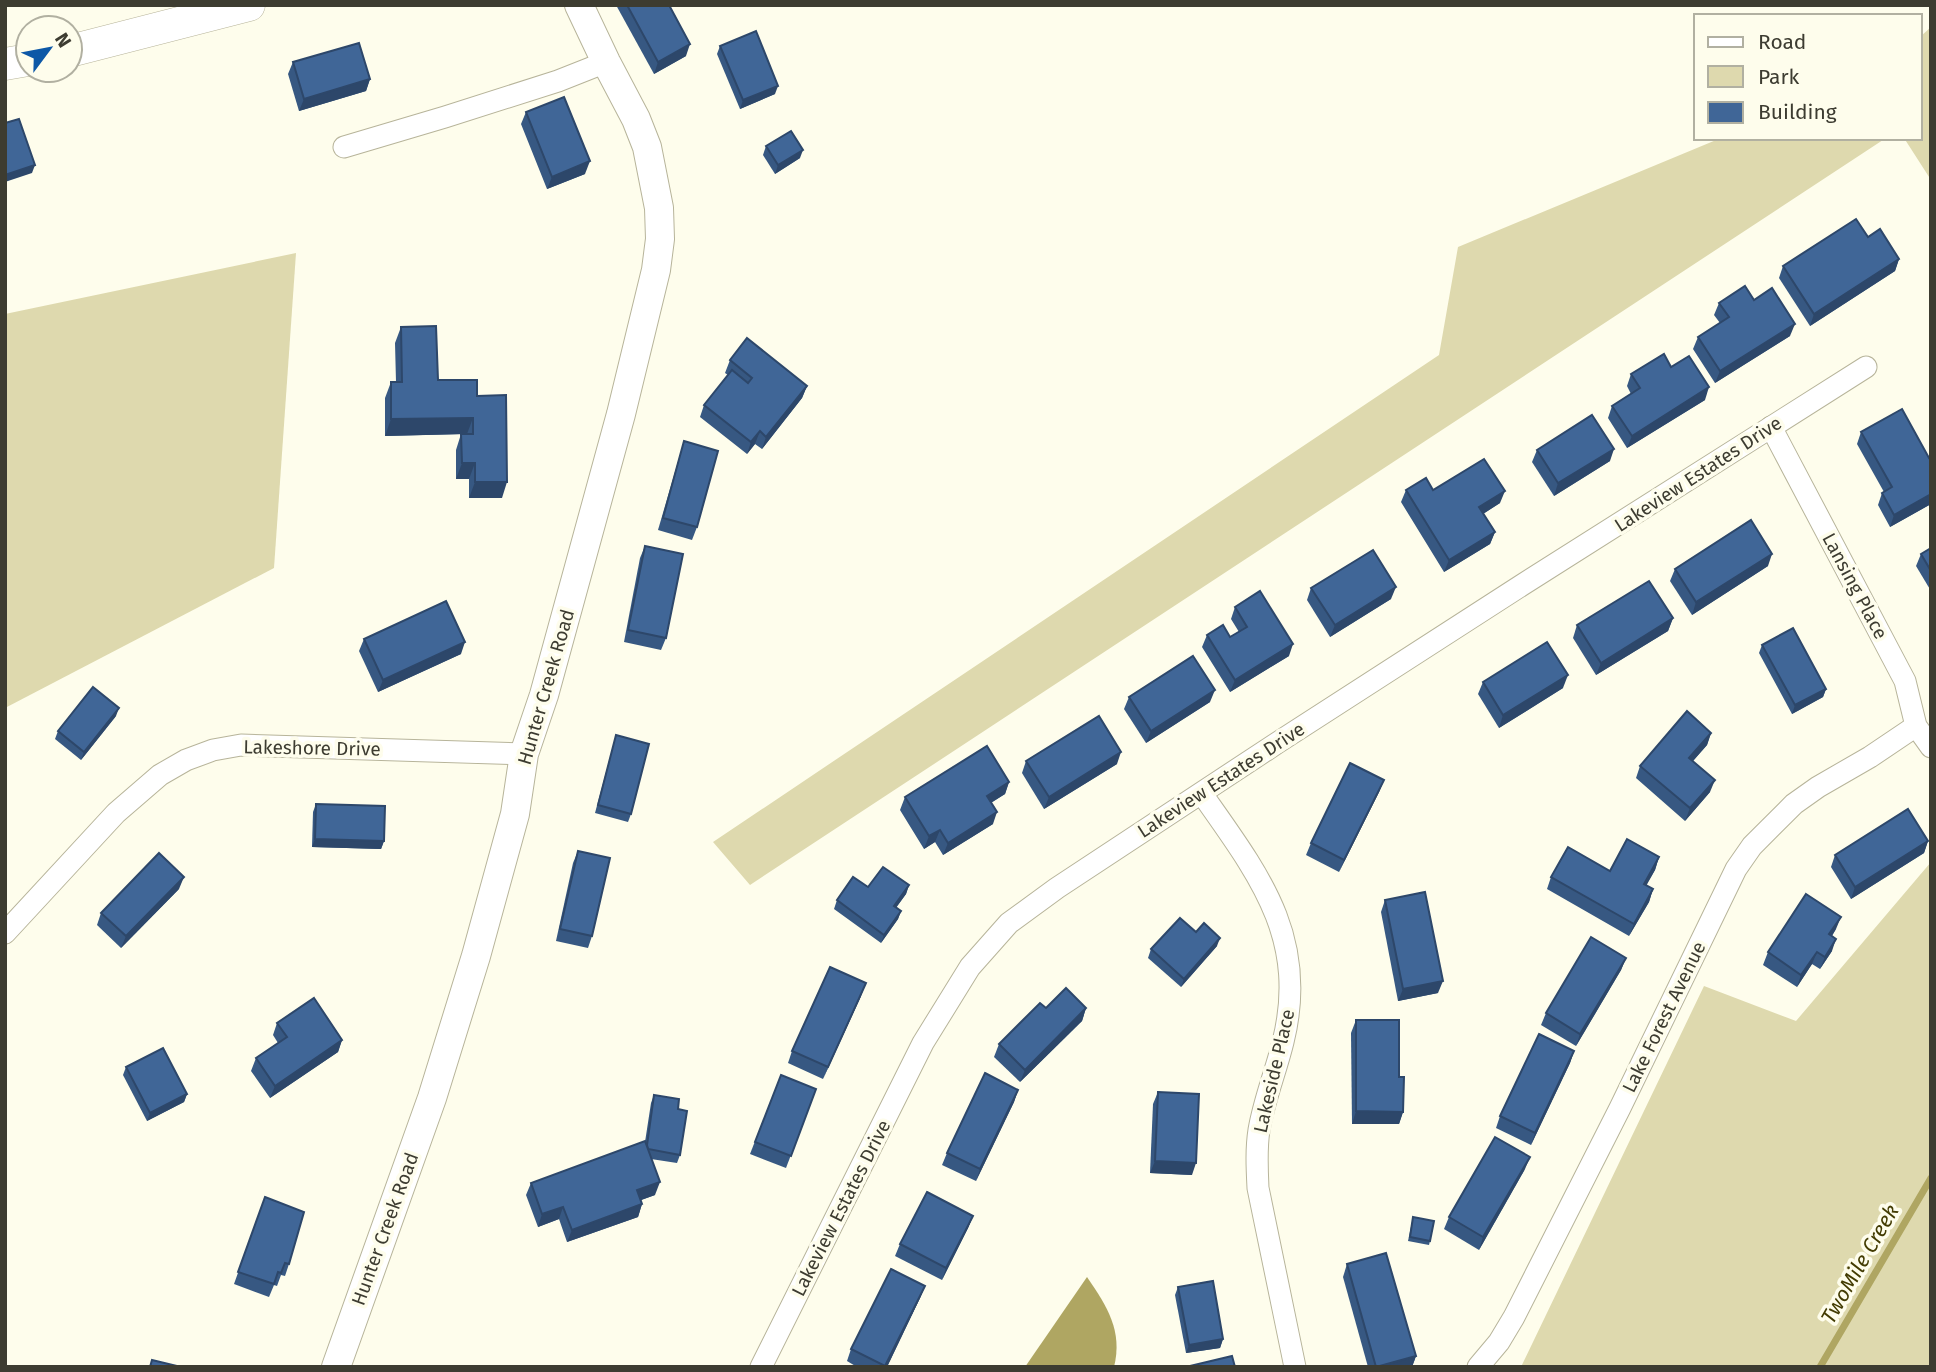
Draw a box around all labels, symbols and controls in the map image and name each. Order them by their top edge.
north arrow [14,14,84,84]
legend [1694,14,1922,140]
text: N [50,29,76,52]
text: Road [1758,29,1806,55]
text: Park [1758,64,1800,90]
text: Building [1758,99,1837,125]
street label: Lakeview Estates Drive [1610,411,1786,537]
street label: Lansing Place [1817,529,1893,643]
street label: Hunter Creek Road [513,607,579,767]
street label: Lakeview Estates Drive [1133,717,1309,843]
street label: Lakeshore Drive [243,735,381,761]
street label: Lake Forest Avenue [1617,938,1711,1096]
street label: Lakeside Place [1249,1007,1299,1135]
street label: Lakeview Estates Drive [787,1116,895,1300]
street label: Hunter Creek Road [347,1150,423,1308]
water label: TwoMile Creek [1815,1200,1905,1328]

